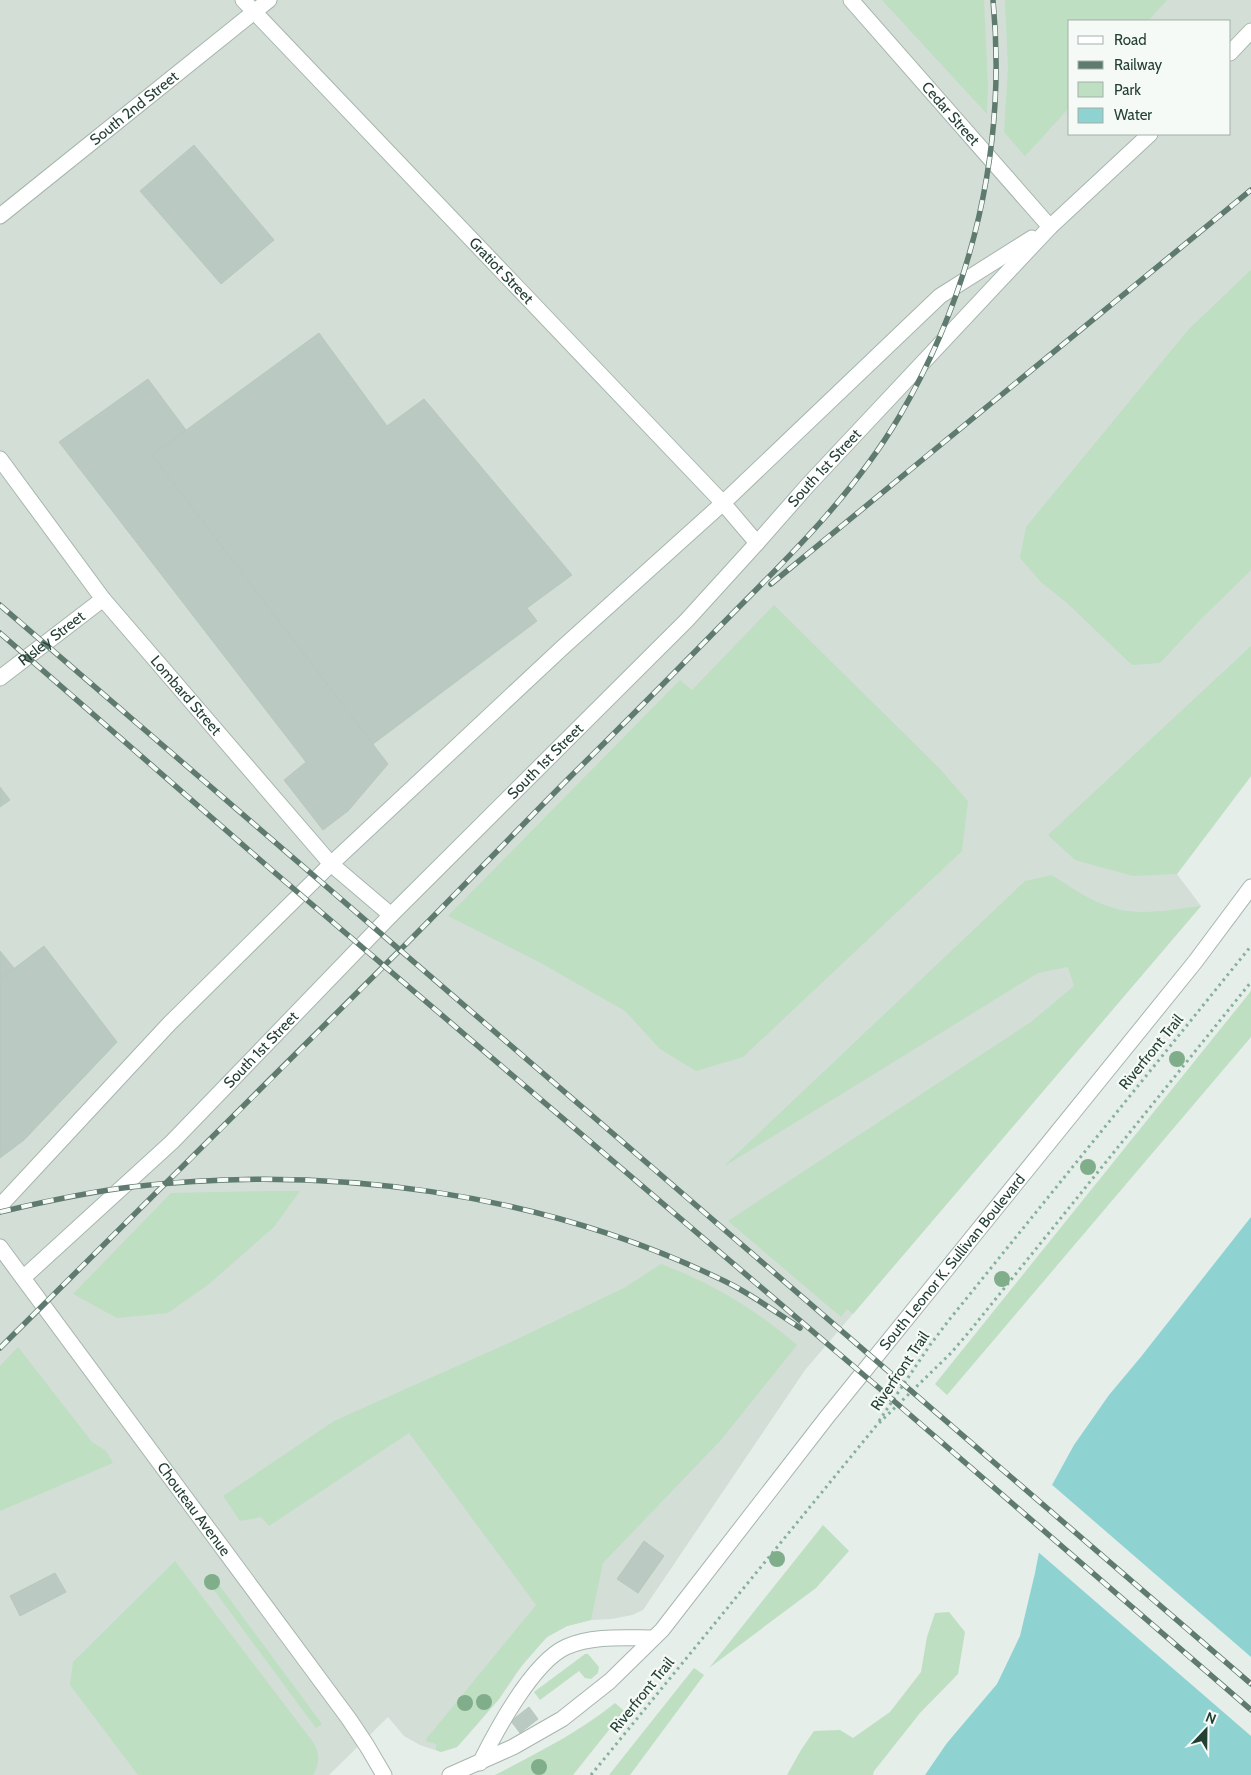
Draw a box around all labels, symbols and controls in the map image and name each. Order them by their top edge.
legend [1068,20,1231,135]
text: Road [1114,31,1147,49]
text: Railway [1114,56,1163,74]
street label: South 2nd Street [86,67,182,149]
street label: Cedar Street [918,78,983,149]
text: Park [1114,81,1141,99]
text: Water [1114,106,1152,124]
street label: Gratiot Street [465,234,537,308]
street label: South 1st Street [784,425,865,511]
street label: Risley Street [15,607,88,670]
street label: Lombard Street [147,652,225,739]
street label: South 1st Street [504,720,587,803]
street label: South 1st Street [220,1008,302,1092]
street label: Riverfront Trail [1115,1010,1187,1093]
street label: South Leonor K. Sullivan Boulevard [876,1171,1029,1354]
street label: Riverfront Trail [867,1328,933,1414]
street label: Chouteau Avenue [153,1459,235,1560]
street label: Riverfront Trail [606,1653,678,1736]
north arrow [1181,1705,1231,1755]
text: N [1203,1708,1219,1728]

